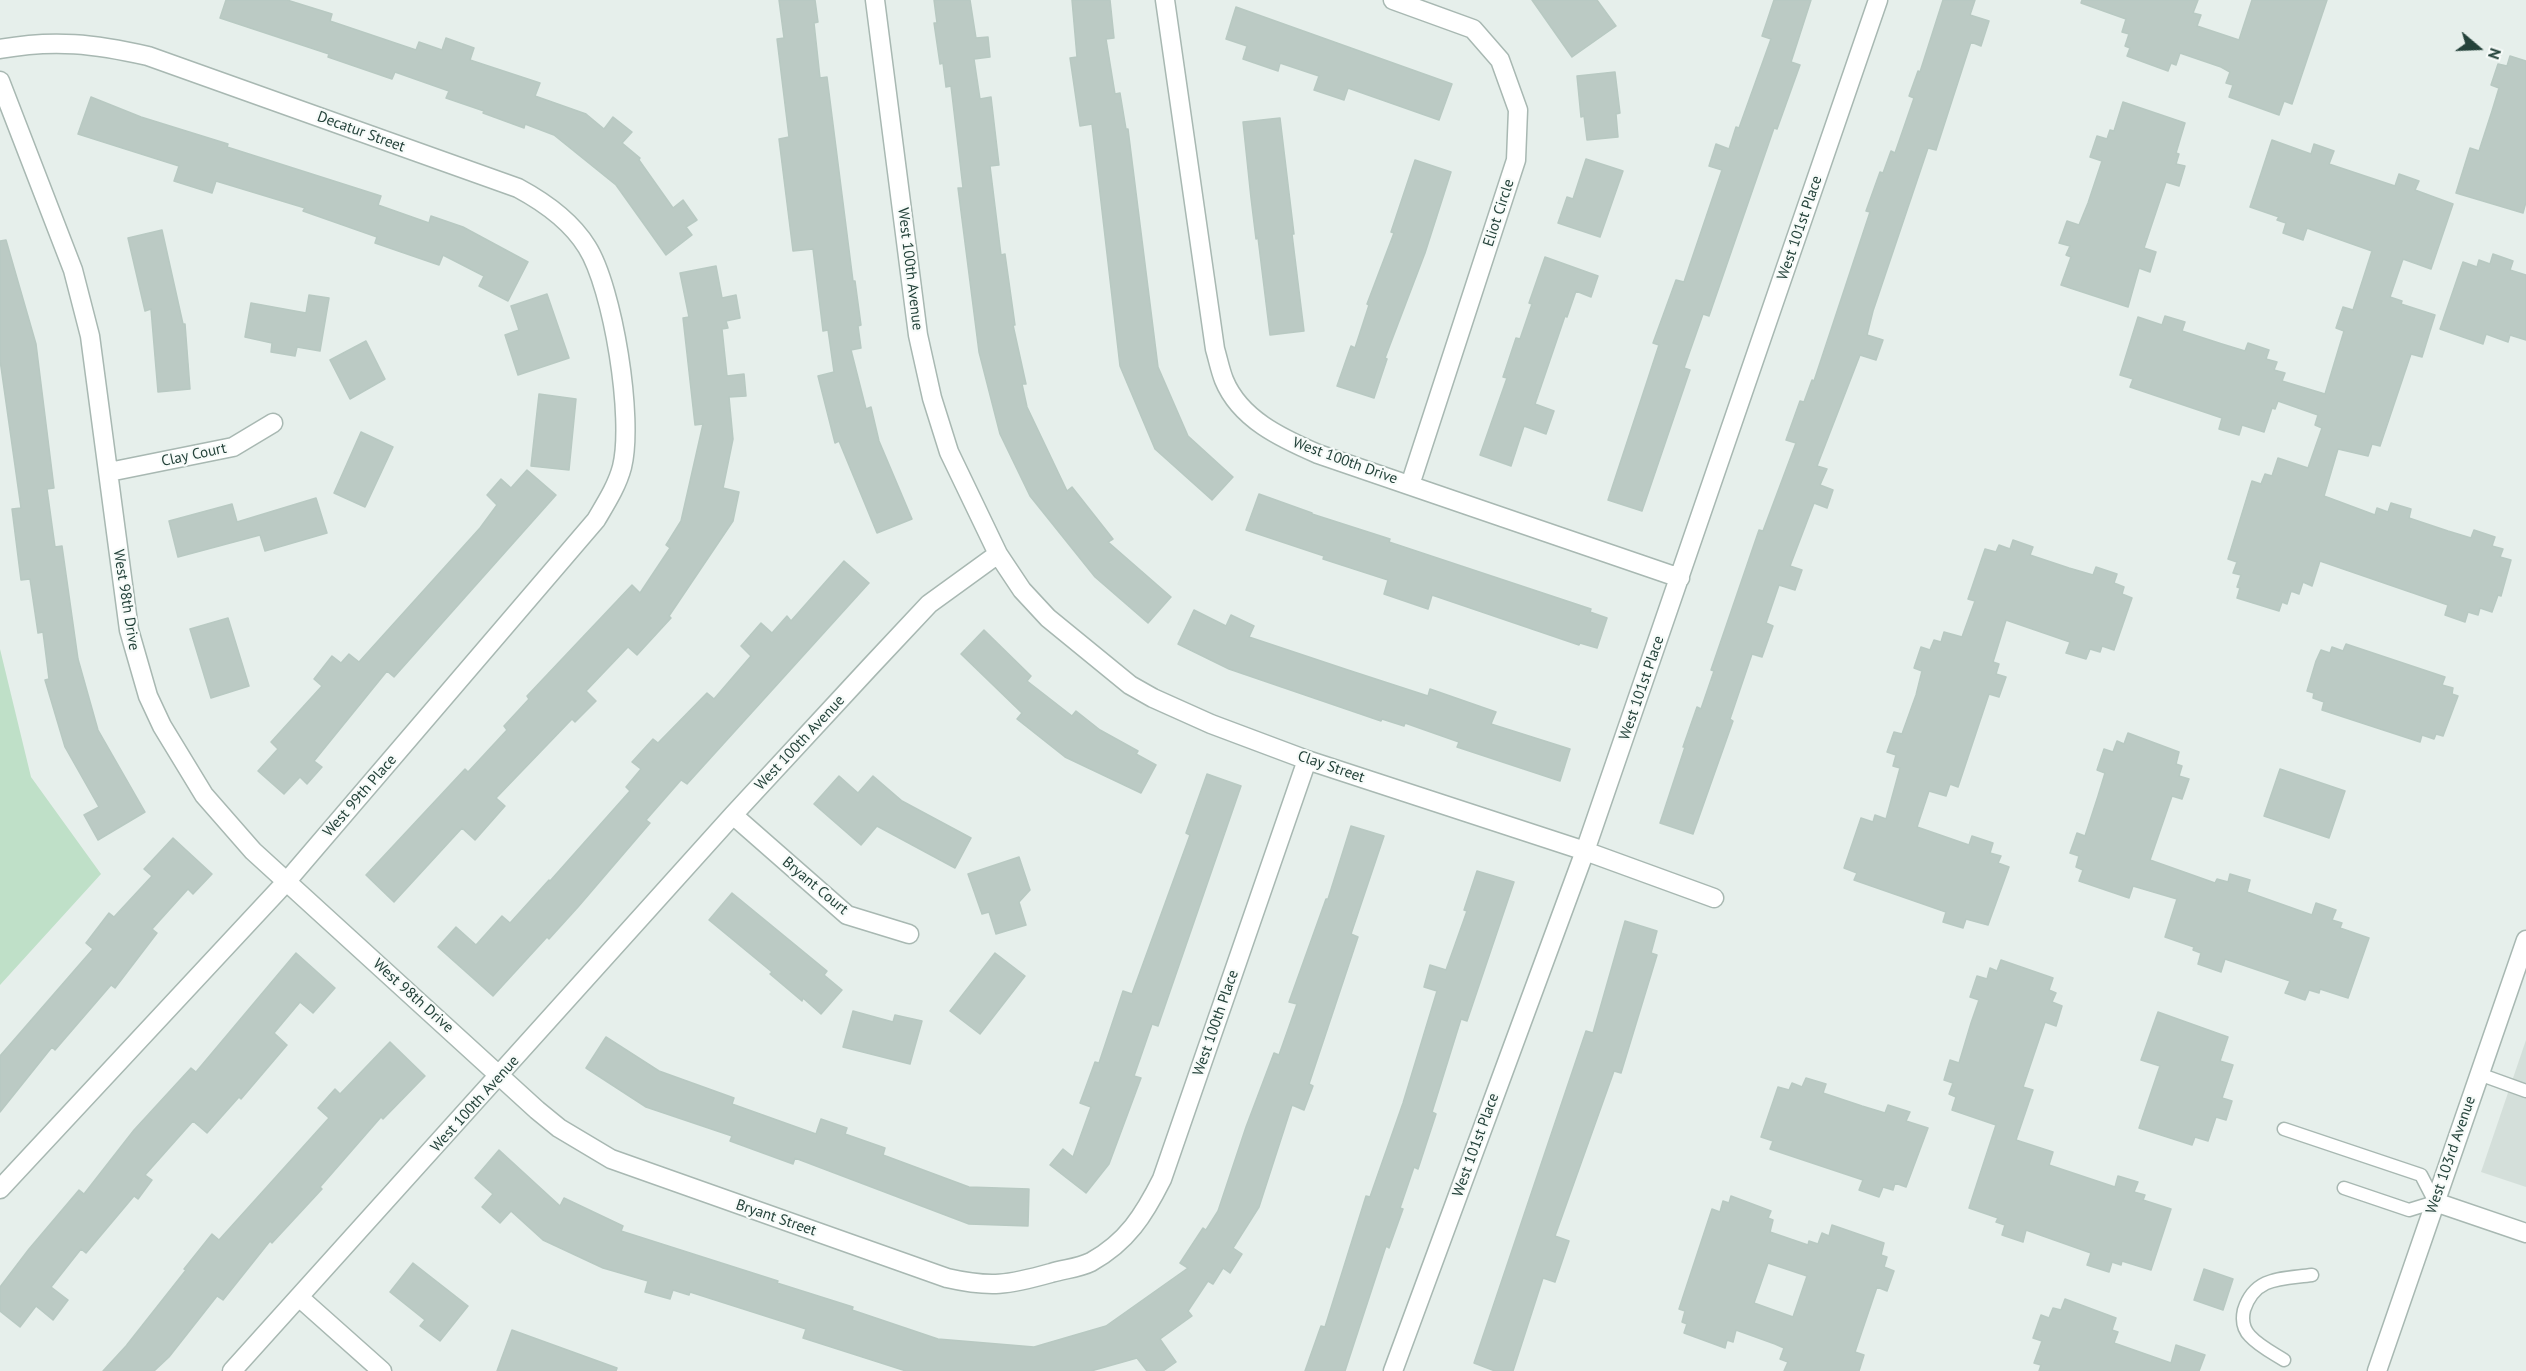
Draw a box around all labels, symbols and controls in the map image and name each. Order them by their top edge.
north arrow [2448,18,2508,78]
text: N [2484,46,2506,62]
street label: Decatur Street [315,108,407,156]
street label: West 101st Place [1774,174,1826,282]
street label: Eliot Circle [1480,177,1518,249]
street label: West 100th Avenue [894,207,926,331]
street label: West 100th Drive [1290,434,1400,488]
street label: Clay Court [160,439,228,471]
street label: West 98th Drive [109,548,143,652]
street label: West 101st Place [1616,634,1668,742]
street label: West 100th Avenue [751,692,849,794]
street label: Clay Street [1295,747,1367,787]
street label: West 99th Place [320,751,400,841]
street label: Bryant Court [778,853,852,919]
street label: West 98th Drive [369,955,457,1037]
street label: West 100th Place [1189,968,1243,1078]
street label: West 100th Avenue [427,1052,523,1156]
street label: West 101st Place [1449,1091,1503,1199]
street label: West 103rd Avenue [2422,1094,2480,1216]
street label: Bryant Street [733,1196,819,1240]

